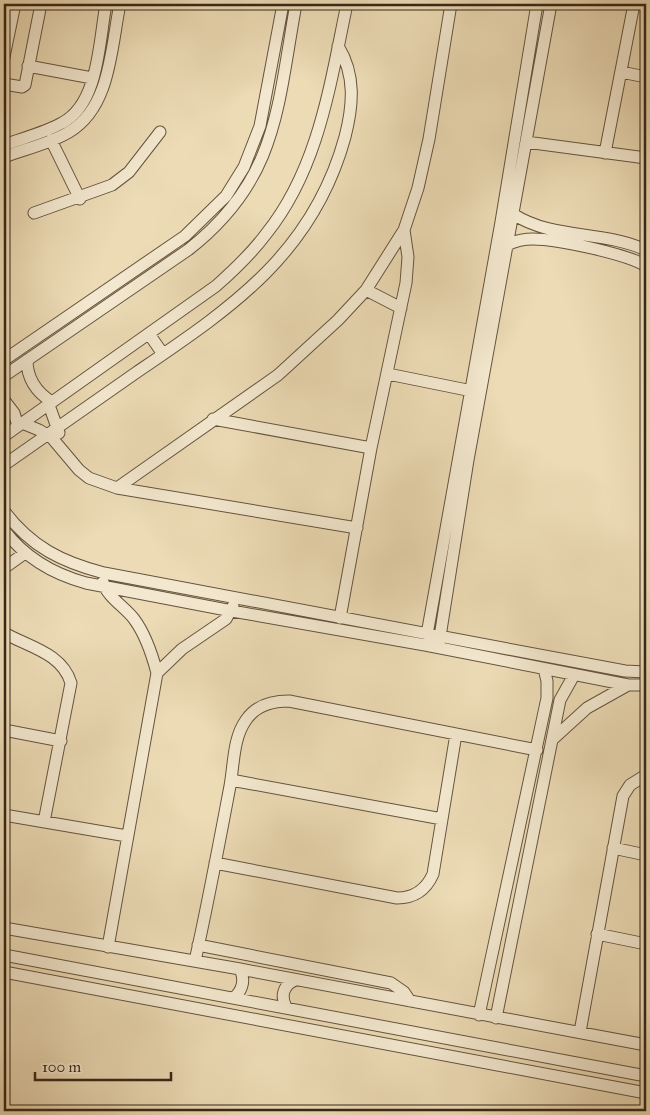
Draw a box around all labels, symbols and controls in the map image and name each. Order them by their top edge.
scale bar [35,1050,171,1082]
text: 100 m [42,1058,82,1076]

